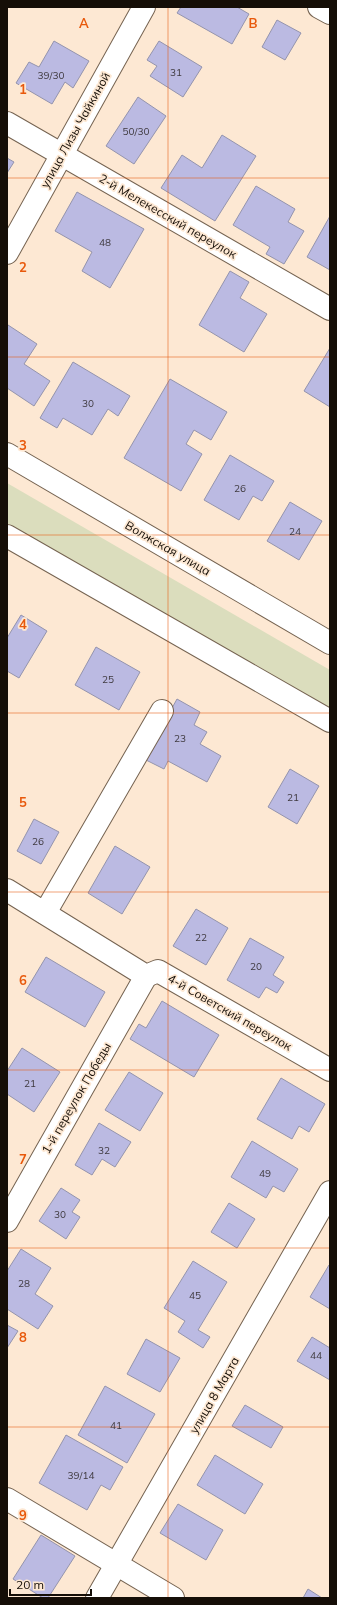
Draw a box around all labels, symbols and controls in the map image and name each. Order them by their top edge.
text: A [79,15,89,31]
text: B [249,15,258,31]
house number: 31 [170,66,182,79]
street label: улица Лизы Чайкиной [37,69,113,191]
house number: 39/30 [38,69,64,82]
text: 1 [19,81,27,97]
house number: 50/30 [123,125,149,138]
street label: 2-й Мелекесский переулок [96,170,240,262]
house number: 48 [99,236,111,249]
text: 2 [19,259,27,275]
house number: 30 [82,397,94,410]
text: 3 [19,437,27,453]
house number: 26 [234,482,246,495]
street label: Волжская улица [123,517,213,579]
house number: 24 [289,525,301,538]
text: 4 [19,616,27,632]
house number: 25 [102,673,114,686]
house number: 23 [174,732,186,745]
house number: 21 [287,791,299,804]
text: 5 [19,794,27,810]
house number: 26 [32,835,44,848]
house number: 22 [195,931,207,944]
house number: 20 [250,960,262,973]
street label: 4-й Советский переулок [165,970,295,1054]
text: 6 [19,972,27,988]
street label: 1-й переулок Победы [38,1040,114,1156]
house number: 21 [24,1077,36,1090]
house number: 32 [98,1144,110,1157]
text: 7 [19,1151,27,1167]
house number: 49 [259,1167,271,1180]
house number: 30 [54,1208,66,1221]
house number: 28 [18,1277,30,1290]
house number: 45 [189,1289,201,1302]
text: 8 [19,1329,27,1345]
house number: 44 [310,1349,322,1362]
street label: улица 8 Марта [186,1354,242,1436]
house number: 41 [110,1419,122,1432]
house number: 39/14 [68,1469,94,1482]
text: 9 [19,1507,27,1523]
scale bar [10,1571,91,1597]
text: 20 m [16,1577,44,1592]

